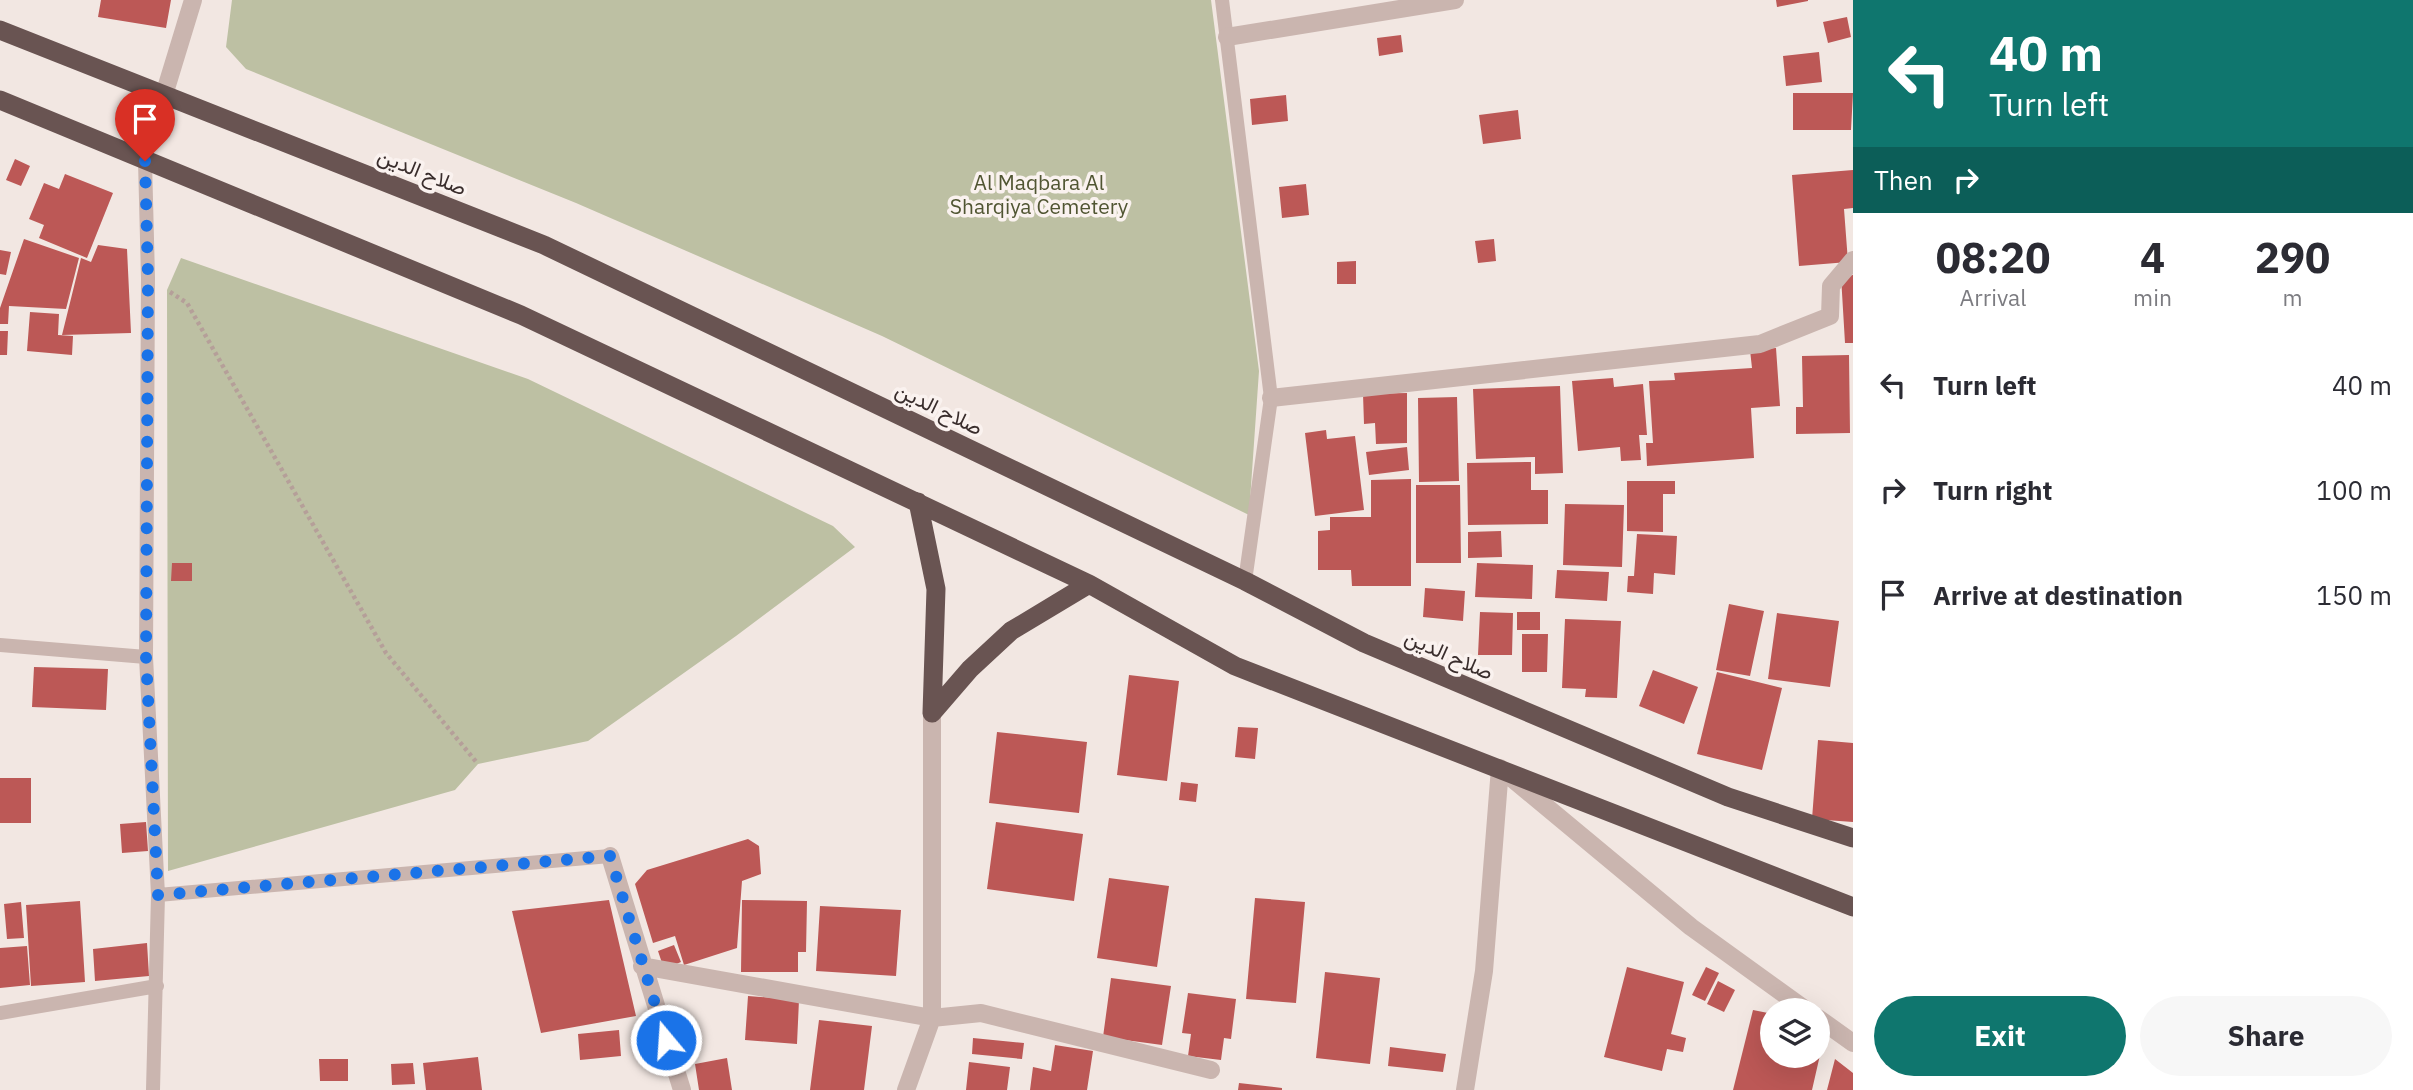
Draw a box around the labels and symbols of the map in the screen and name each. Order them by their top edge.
pin [115,89,175,161]
street label: صلاح الدين [373,141,471,203]
park label: Al Maqbara Al Sharqiya Cemetery [950,168,1129,220]
street label: صلاح الدين [891,375,988,442]
street label: صلاح الدين [1400,622,1498,687]
position arrow [629,1003,703,1077]

